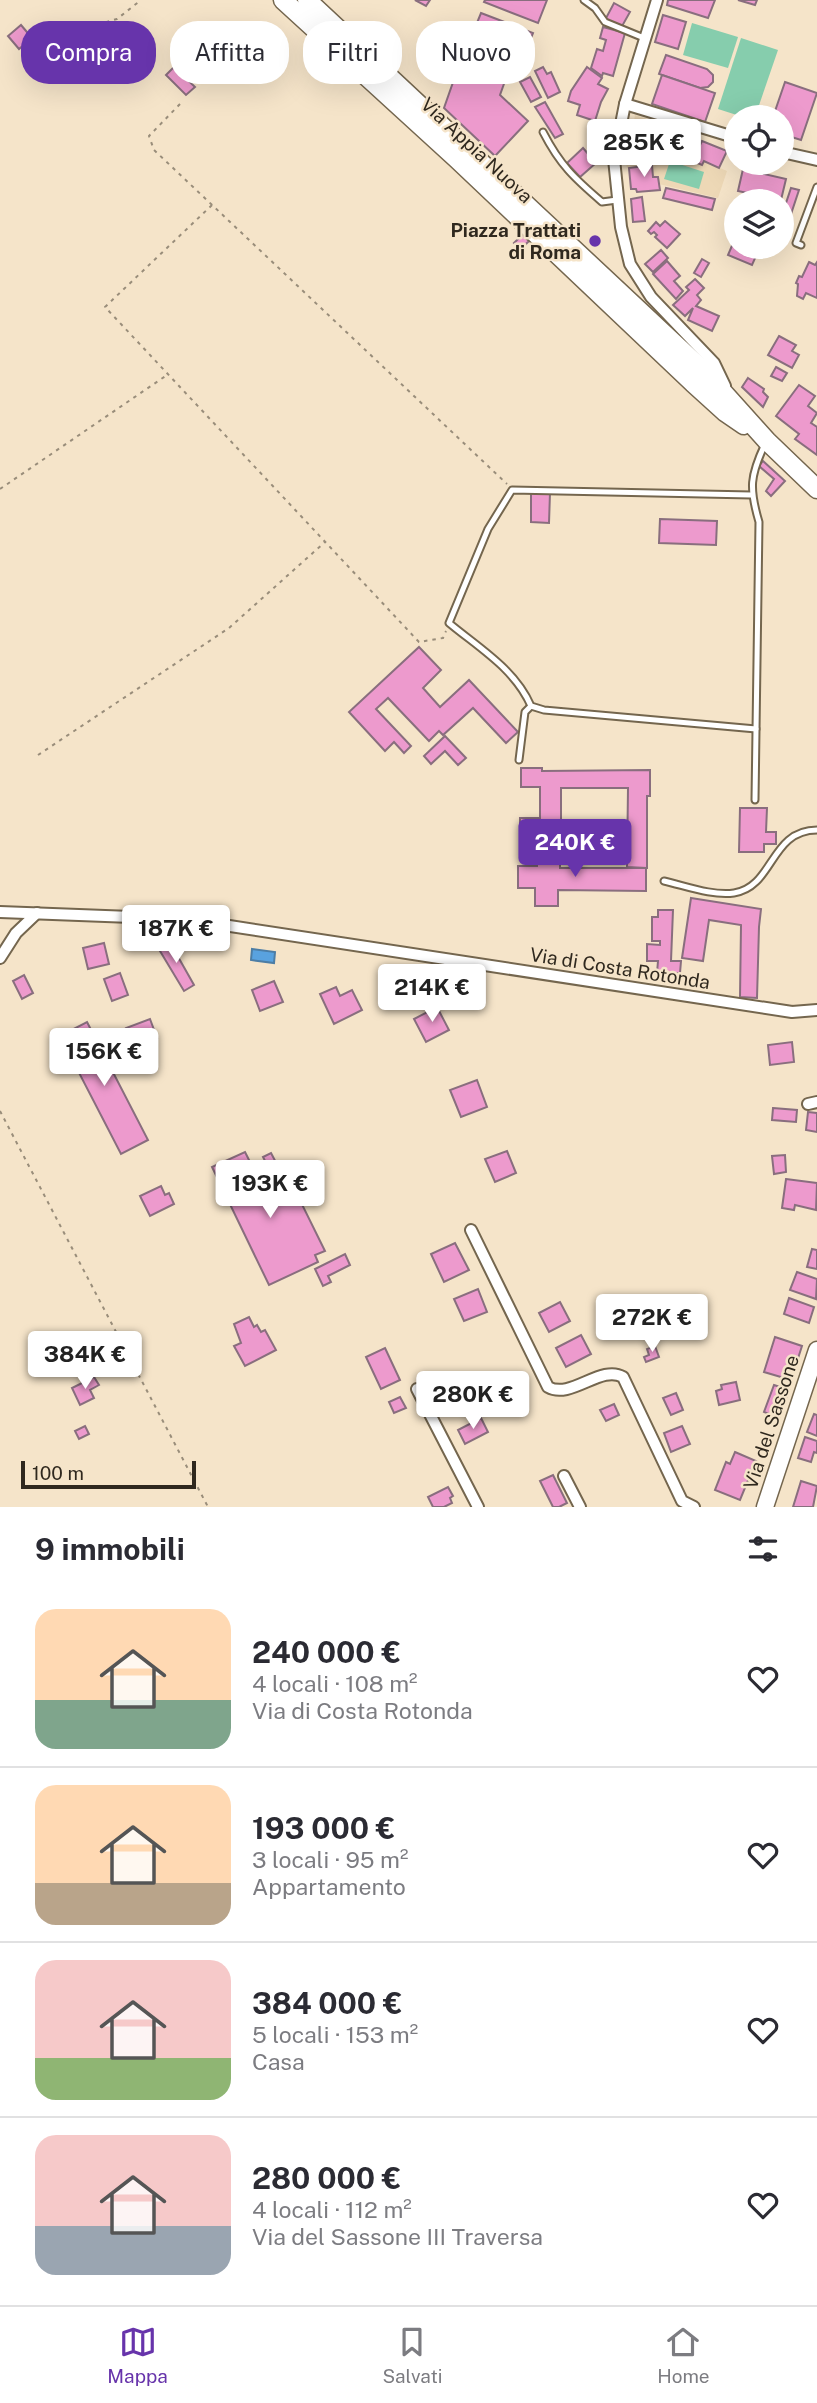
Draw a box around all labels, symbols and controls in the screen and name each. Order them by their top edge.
chip: Compra [21,21,156,84]
chip: Affitta [170,21,289,84]
chip: Filtri [303,21,402,84]
chip: Nuovo [416,21,535,84]
street label: Via Appia Nuova [417,93,537,207]
map controls [724,105,794,259]
button: locate [724,105,794,175]
pin: 285K € [587,120,701,179]
text: 285K € [603,128,685,155]
button: layers [724,189,794,259]
place label: Piazza Trattati di Roma [450,219,581,263]
marker: Piazza Trattati di Roma [587,233,603,249]
pin: 240K € [518,820,632,879]
text: 240K € [534,828,616,855]
pin: 187K € [119,906,233,965]
text: 187K € [138,914,214,941]
street label: Via di Costa Rotonda [528,943,712,993]
pin: 214K € [375,964,489,1024]
text: 214K € [394,973,470,1000]
pin: 156K € [47,1028,161,1088]
text: 156K € [65,1037,143,1064]
pin: 193K € [213,1160,327,1220]
text: 193K € [232,1169,308,1196]
pin: 272K € [595,1294,709,1354]
text: 272K € [612,1303,692,1330]
pin: 384K € [28,1332,142,1391]
text: 384K € [44,1340,126,1367]
street label: Via del Sassone [739,1352,803,1492]
pin: 280K € [416,1372,530,1431]
text: 280K € [432,1380,514,1407]
scale bar [21,1458,196,1490]
text: 100 m [32,1462,84,1484]
icon: filters [744,1530,782,1568]
text: 9 immobili [35,1531,185,1567]
text: 240 000 € [252,1634,401,1670]
icon: home [91,1637,175,1721]
icon: heart [744,1660,782,1698]
text: 4 locali · 108 m² [252,1670,417,1697]
text: Via di Costa Rotonda [252,1697,473,1724]
text: 193 000 € [252,1810,395,1846]
icon: home [91,1813,175,1897]
icon: heart [744,1836,782,1874]
text: 3 locali · 95 m² [252,1846,408,1873]
text: Appartamento [252,1873,406,1900]
text: 384 000 € [252,1985,402,2021]
icon: home [91,1988,175,2072]
icon: heart [744,2011,782,2049]
text: 5 locali · 153 m² [252,2021,418,2048]
text: Casa [252,2048,305,2075]
text: 280 000 € [252,2160,401,2196]
icon: home [91,2163,175,2247]
icon: heart [744,2186,782,2224]
text: 4 locali · 112 m² [252,2196,412,2223]
text: Via del Sassone III Traversa [252,2223,543,2250]
tab: Mappa [107,2323,168,2387]
tab: Salvati [382,2323,442,2387]
tab: Home [657,2323,710,2387]

